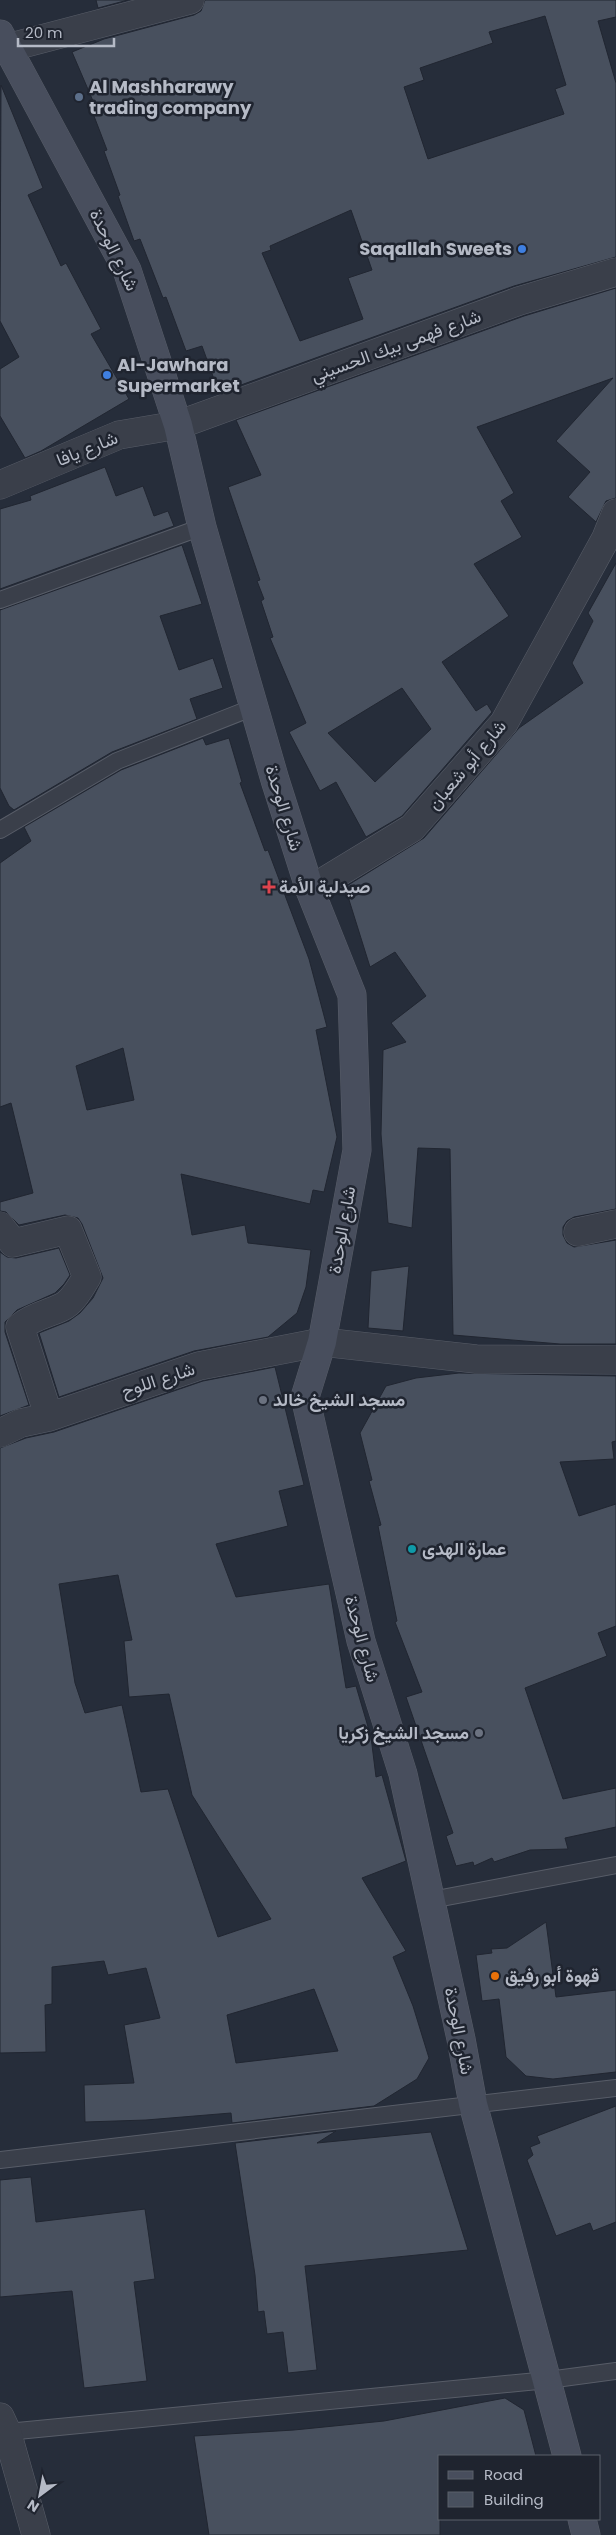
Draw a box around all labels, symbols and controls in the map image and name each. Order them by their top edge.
scale bar [18,15,114,47]
text: 20 m [25,22,63,43]
place label: Al Mashharawy trading company [89,74,252,120]
marker: Al Mashharawy trading company [73,91,85,103]
street label: شارع الوحدة [84,205,145,295]
place label: Saqallah Sweets [359,236,512,261]
marker: Saqallah Sweets [516,243,528,255]
street label: شارع فهمى بيك الحسيني [307,303,485,391]
place label: Al-Jawhara Supermarket [117,352,240,398]
marker: Al-Jawhara Supermarket [101,369,113,381]
street label: شارع يافا [52,425,121,472]
street label: شارع أبو شعبان [421,714,512,815]
street label: شارع الوحدة [260,762,309,854]
place label: صيدلية الأمة [279,874,371,899]
marker: صيدلية الأمة [263,881,275,893]
street label: شارع الوحدة [322,1184,361,1276]
street label: شارع اللوح [118,1356,198,1403]
place label: مسجد الشيخ خالد [273,1387,406,1412]
marker: مسجد الشيخ خالد [257,1394,269,1406]
place label: عمارة الهدى [422,1536,506,1561]
marker: عمارة الهدى [406,1543,418,1555]
street label: شارع الوحدة [339,1593,386,1685]
place label: مسجد الشيخ زكريا [338,1720,469,1745]
marker: مسجد الشيخ زكريا [473,1727,485,1739]
place label: قهوة أبو رفيق [505,1963,599,1988]
marker: قهوة أبو رفيق [489,1970,501,1982]
street label: شارع الوحدة [439,1985,480,2077]
legend [438,2455,601,2520]
text: Road [484,2464,523,2485]
north arrow [15,2470,65,2520]
text: Building [484,2489,544,2510]
text: N [23,2495,43,2517]

